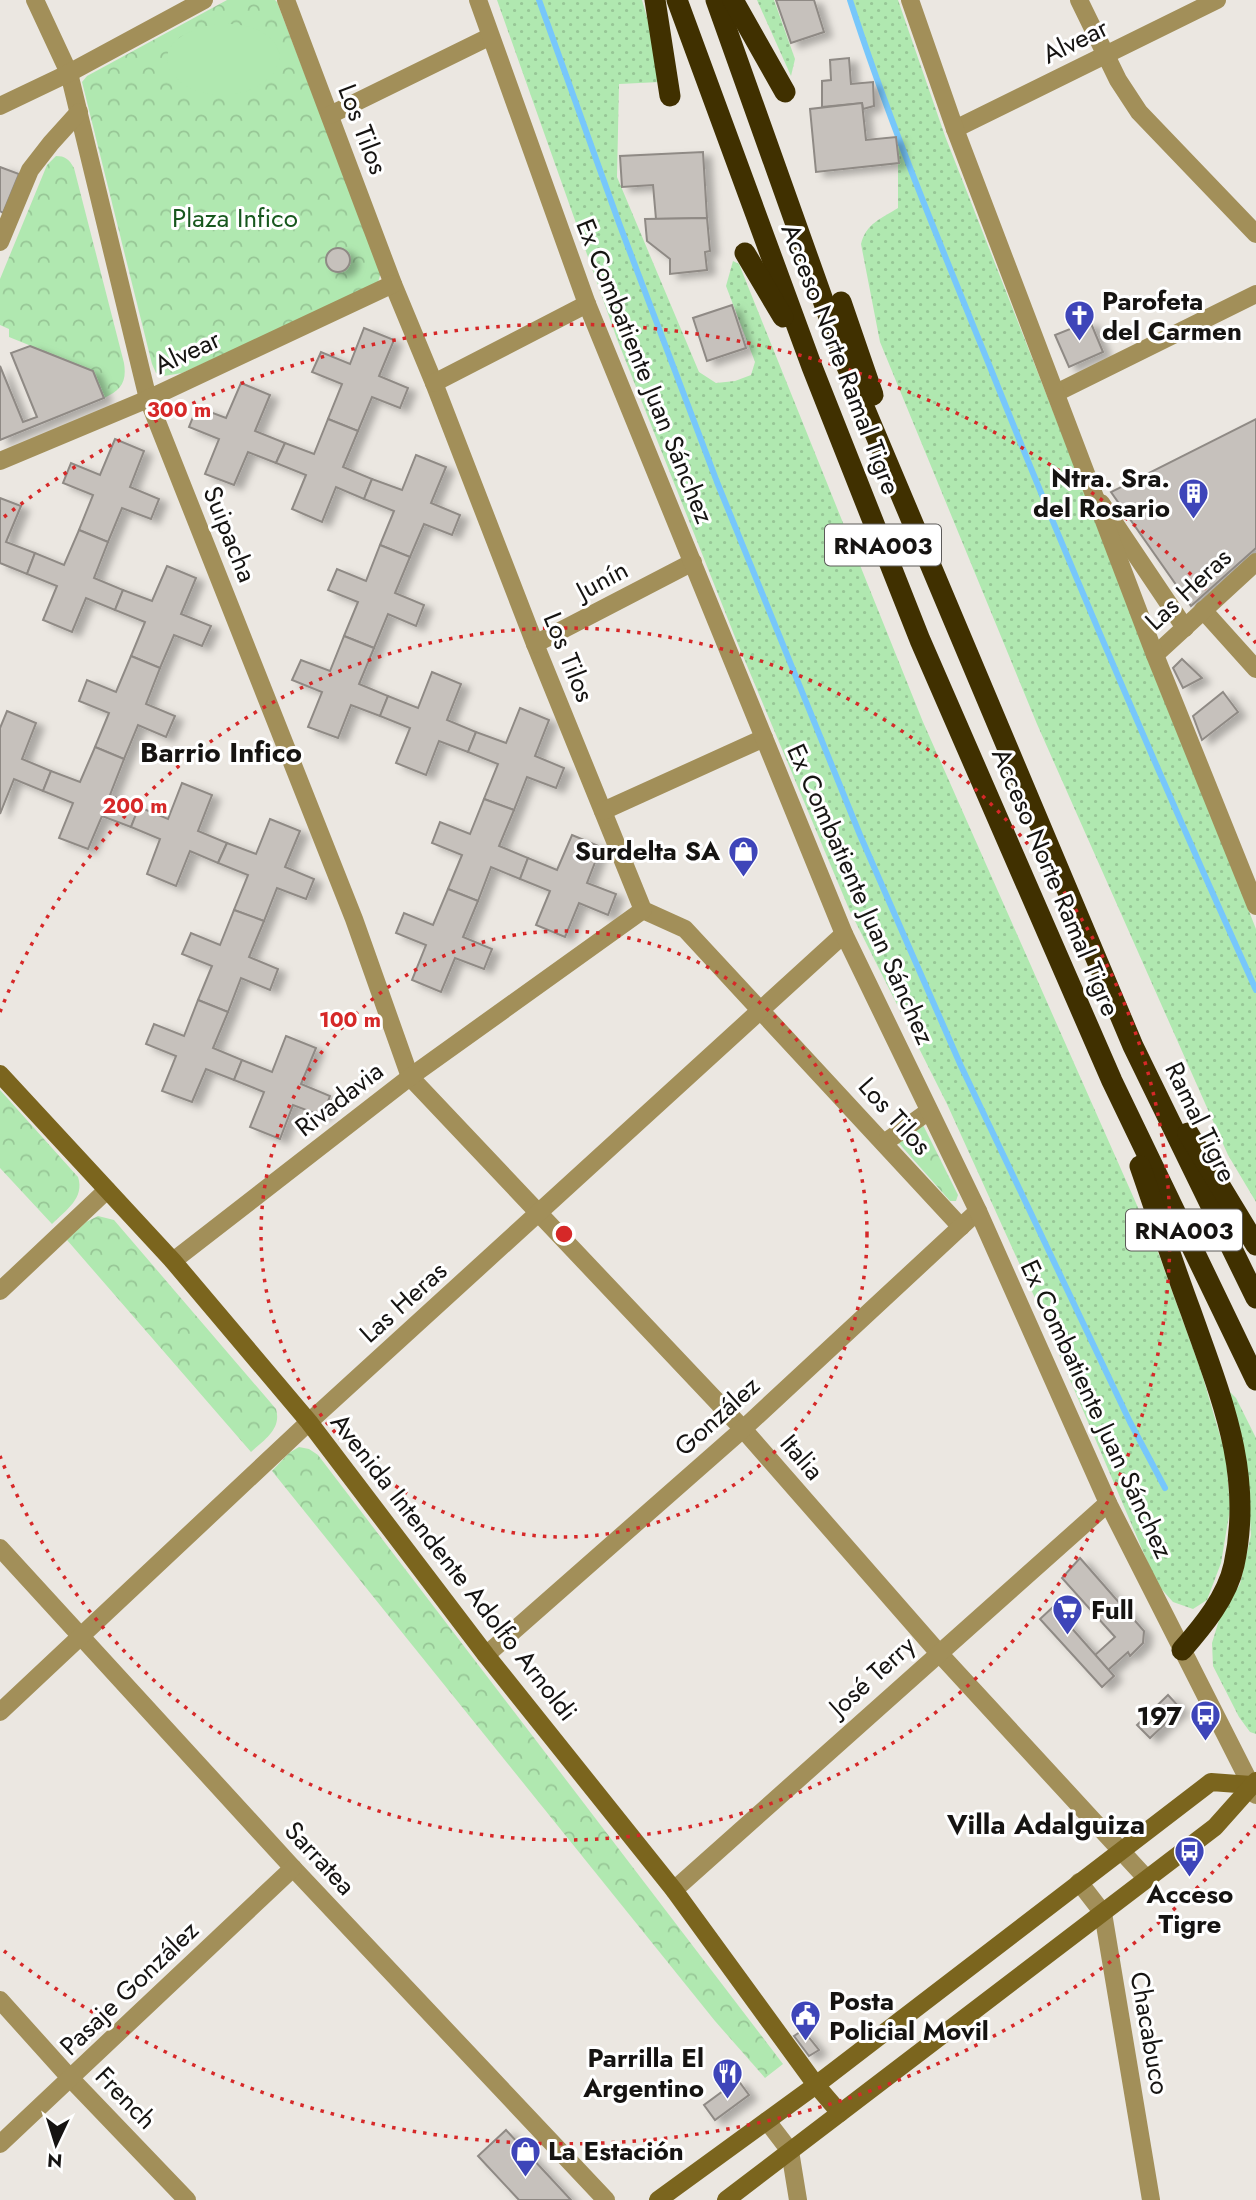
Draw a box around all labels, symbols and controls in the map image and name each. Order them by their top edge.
street label: Alvear [1036,9,1114,73]
street label: Los Tilos [328,78,398,180]
park label: Plaza Infico [172,199,298,237]
street label: Ex Combatiente Juan Sánchez [566,213,724,529]
street label: Acceso Norte Ramal Tigre [772,218,910,500]
place label: Parofeta del Carmen [1102,282,1242,350]
church icon: Parofeta del Carmen [1062,299,1096,343]
street label: Alvear [148,320,226,384]
text: 300 m [147,395,211,425]
place label: Ntra. Sra. del Rosario [1033,459,1170,527]
building icon: Ntra. Sra. del Rosario [1176,476,1210,520]
street label: Suipacha [194,480,266,588]
road number: RNA003 [825,524,941,566]
street label: Las Heras [1136,539,1240,639]
street label: Junín [567,551,635,611]
street label: Los Tilos [534,606,604,708]
district label: Barrio Infico [140,732,302,773]
street label: Ex Combatiente Juan Sánchez [777,738,945,1050]
street label: Acceso Norte Ramal Tigre [982,742,1130,1022]
text: 200 m [102,791,168,821]
place label: Surdelta SA [575,832,721,870]
shop icon: Surdelta SA [726,834,760,878]
text: 100 m [319,1005,381,1035]
street label: Rivadavia [287,1052,391,1146]
street label: Ramal Tigre [1156,1056,1246,1188]
street label: Los Tilos [850,1068,940,1164]
road number: RNA003 [1126,1210,1242,1250]
centre of rings [552,1222,576,1246]
street label: Las Heras [351,1252,455,1352]
street label: Ex Combatiente Juan Sánchez [1011,1253,1183,1565]
street label: González [666,1367,768,1465]
street label: Avenida Intendente Adolfo Arnoldi [322,1405,586,1729]
street label: Italia [771,1426,833,1488]
place label: Full [1091,1591,1134,1629]
supermarket icon: Full [1051,1593,1085,1637]
street label: José Terry [818,1626,924,1727]
place label: 197 [1136,1697,1182,1735]
bus stop icon: 197 [1188,1699,1222,1743]
district label: Villa Adalguiza [946,1804,1145,1845]
street label: Sarratea [276,1812,364,1904]
bus stop icon: Acceso Tigre [1173,1834,1207,1878]
place label: Acceso Tigre [1146,1875,1233,1943]
street label: Pasaje González [51,1912,207,2064]
street label: Chacabuco [1121,1969,1179,2097]
place label: Posta Policial Movil [829,1982,989,2050]
public building icon: Posta Policial Movil [789,1999,823,2043]
place label: Parrilla El Argentino [582,2039,704,2107]
restaurant icon: Parrilla El Argentino [710,2056,744,2100]
street label: French [87,2058,165,2138]
north arrow [21,2109,91,2179]
place label: La Estación [548,2132,684,2170]
shop icon: La Estación [508,2134,542,2178]
text: N [46,2146,63,2174]

